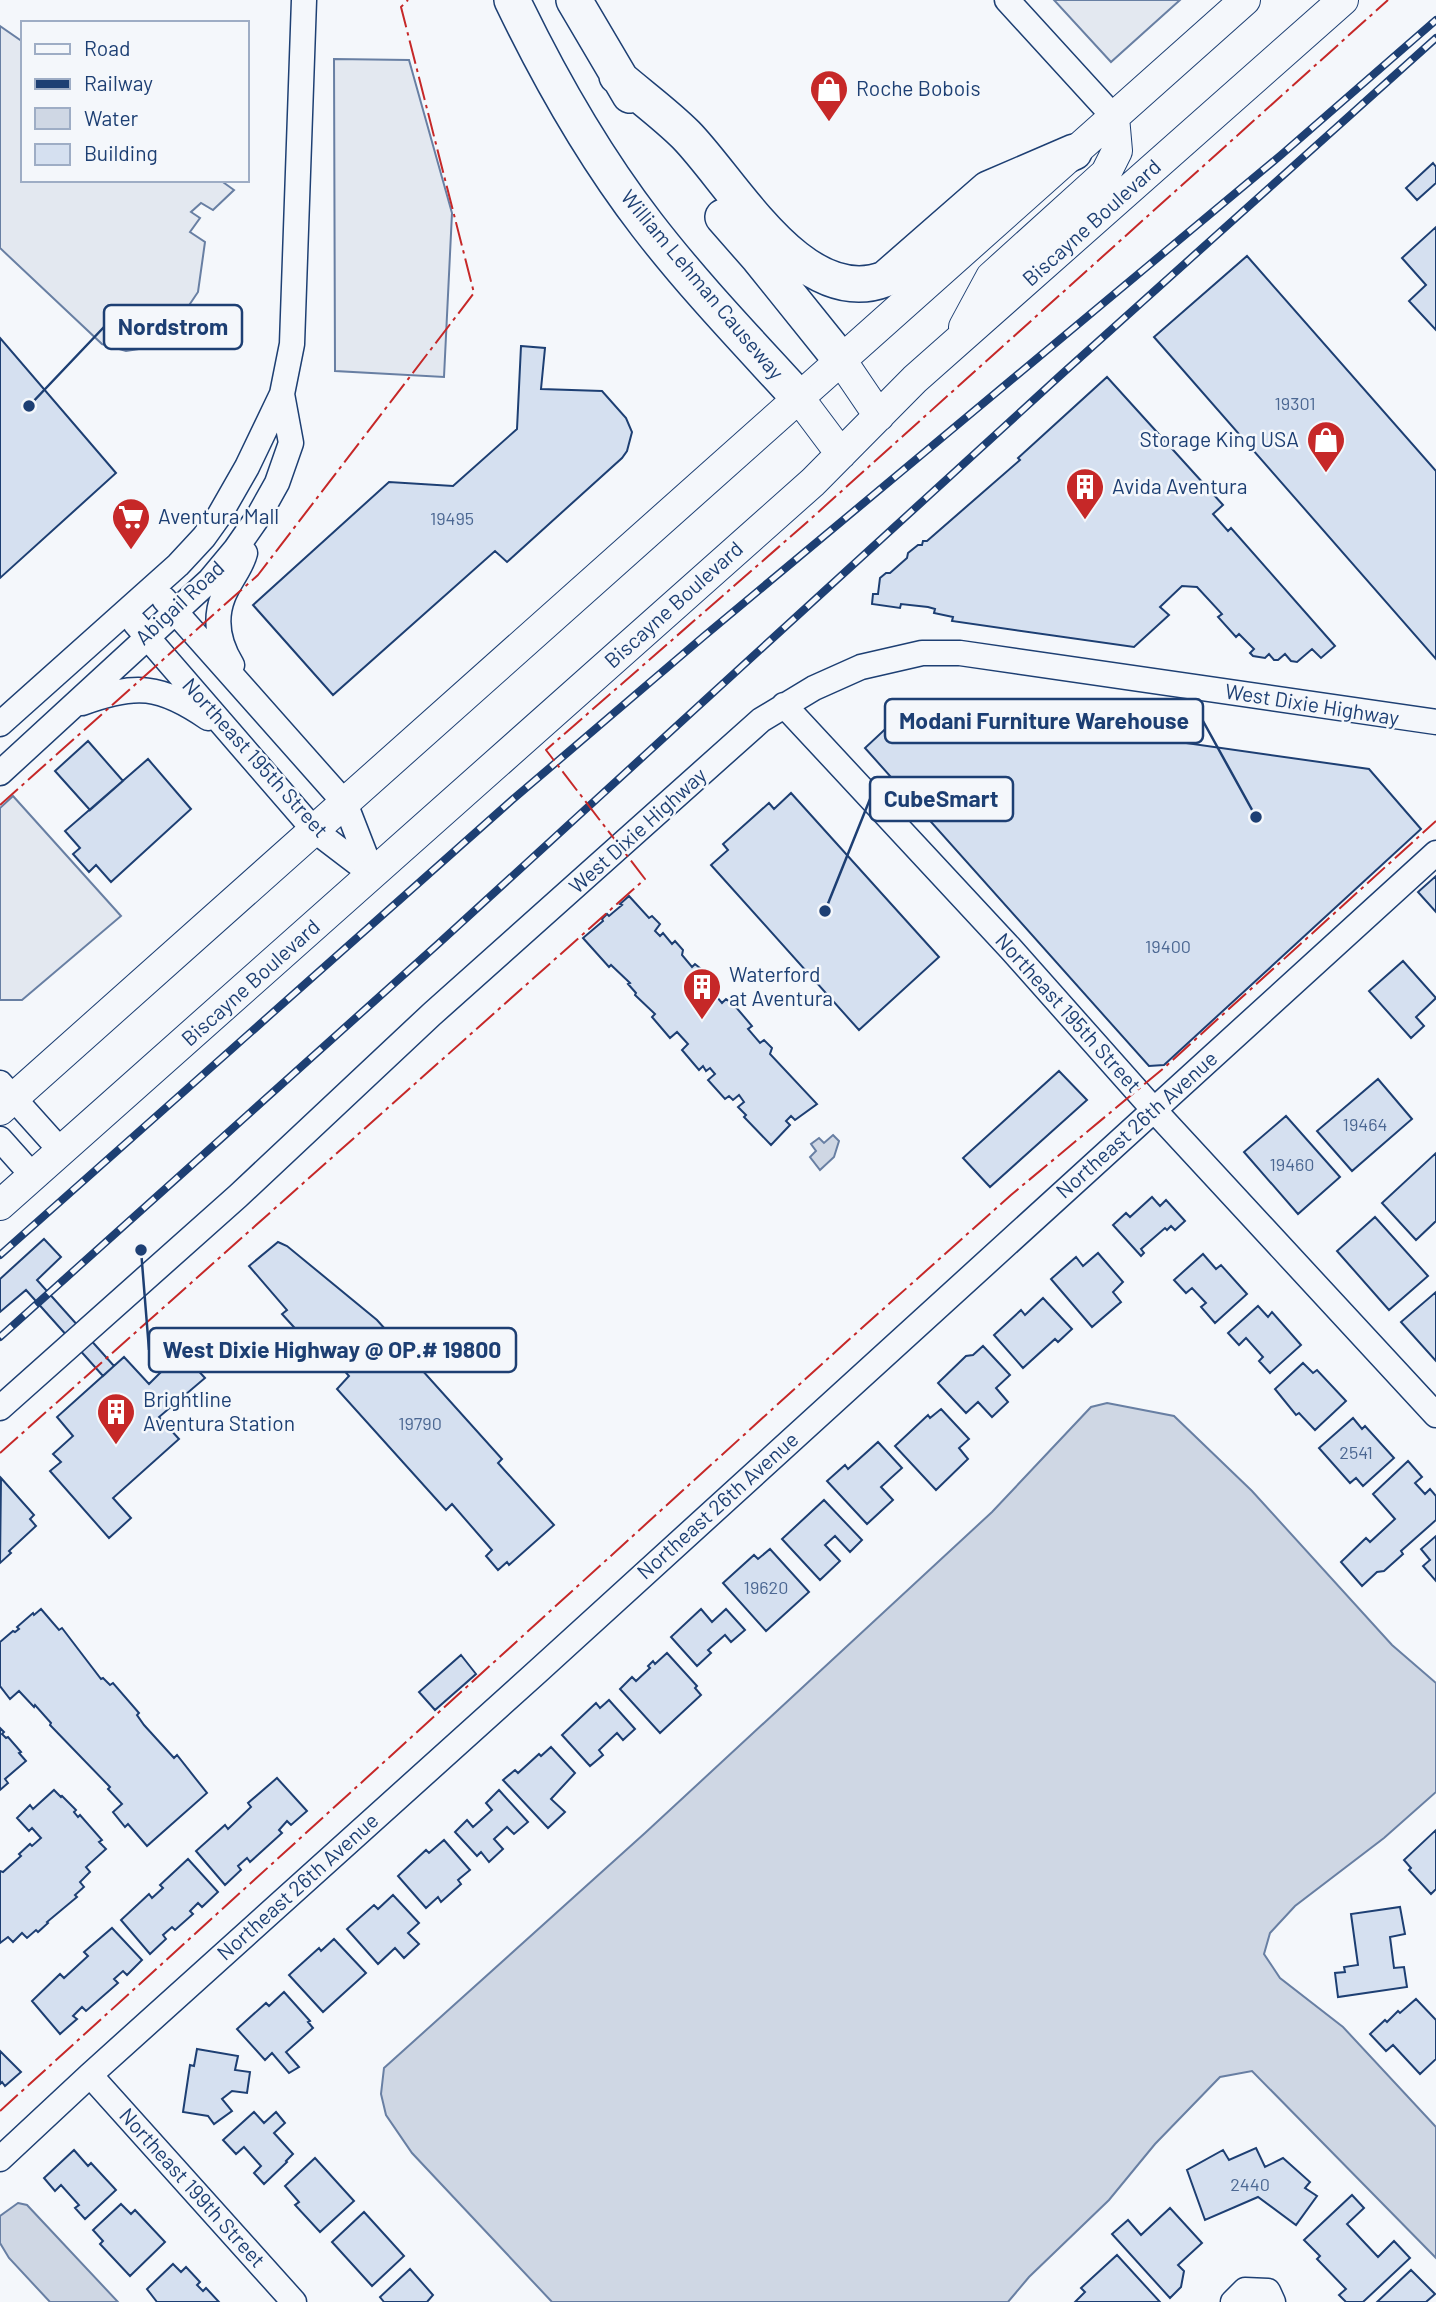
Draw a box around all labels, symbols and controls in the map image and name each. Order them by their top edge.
legend [21,21,248,182]
text: Road [84,35,130,60]
shop icon: Roche Bobois [808,68,850,123]
text: Railway [84,70,153,95]
place label: Roche Bobois [856,75,981,100]
text: Water [84,105,139,130]
text: Building [84,140,158,165]
street label: Biscayne Boulevard [1017,153,1165,291]
street label: William Lehman Causeway [616,184,790,384]
callout: Nordstrom [104,305,242,349]
text: Nordstrom [118,312,228,340]
house number: 19301 [1275,392,1315,414]
shop icon: Storage King USA [1305,419,1347,474]
place label: Storage King USA [1139,426,1299,451]
building icon: Avida Aventura [1064,466,1106,521]
place label: Avida Aventura [1112,473,1247,498]
supermarket icon: Aventura Mall [110,496,152,551]
place label: Aventura Mall [158,503,279,528]
house number: 19495 [430,507,474,529]
street label: Biscayne Boulevard [599,535,747,673]
street label: Abigail Road [129,554,229,649]
street label: Northeast 195th Street [178,672,334,842]
street label: West Dixie Highway [1223,677,1401,730]
callout: Modani Furniture Warehouse [885,699,1203,743]
text: Modani Furniture Warehouse [899,706,1189,734]
street label: West Dixie Highway [563,761,711,898]
callout: CubeSmart [870,777,1013,821]
text: CubeSmart [884,784,998,812]
street label: Biscayne Boulevard [176,913,324,1051]
street label: Northeast 195th Street [991,927,1147,1097]
house number: 19400 [1145,935,1191,957]
place label: Waterford at Aventura [729,961,833,1010]
building icon: Waterford at Aventura [681,966,723,1021]
street label: Northeast 26th Avenue [1050,1045,1222,1203]
house number: 19464 [1343,1113,1387,1135]
house number: 19460 [1269,1153,1315,1175]
callout: West Dixie Highway @ OP.# 19800 [149,1328,516,1372]
text: West Dixie Highway @ OP.# 19800 [163,1335,501,1363]
place label: Brightline Aventura Station [143,1386,295,1435]
building icon: Brightline Aventura Station [95,1391,137,1446]
house number: 19790 [398,1412,442,1434]
street label: Northeast 26th Avenue [631,1426,803,1584]
house number: 2541 [1339,1441,1373,1463]
house number: 19620 [744,1576,788,1598]
street label: Northeast 26th Avenue [211,1807,383,1965]
street label: Northeast 199th Street [115,2102,271,2272]
house number: 2440 [1230,2173,1270,2195]

